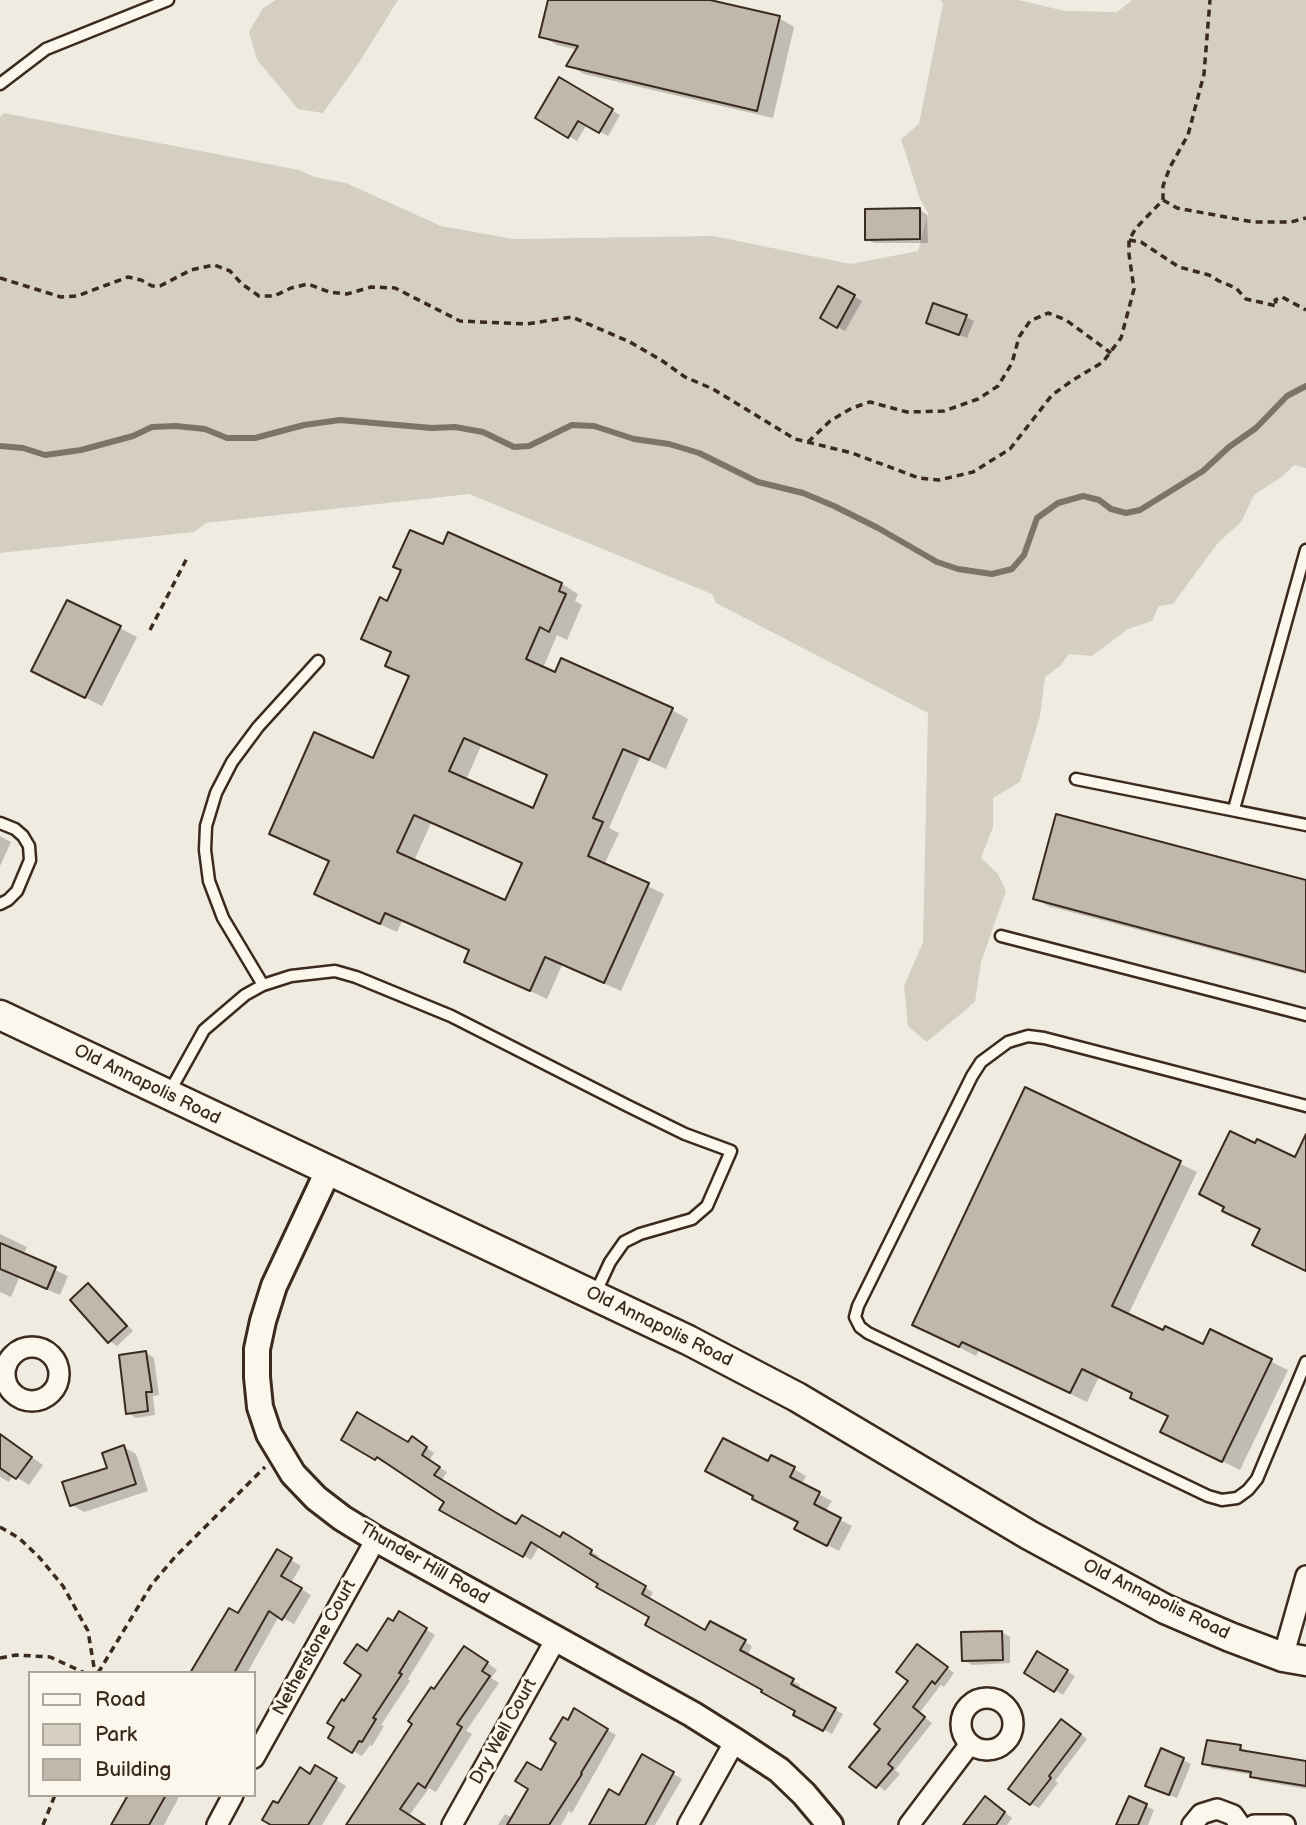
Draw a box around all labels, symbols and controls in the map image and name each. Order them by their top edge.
street label: Old Annapolis Road [70,1040,224,1130]
street label: Old Annapolis Road [582,1282,736,1372]
street label: Thunder Hill Road [355,1518,493,1610]
street label: Old Annapolis Road [1079,1555,1233,1645]
street label: Netherstone Court [269,1576,361,1720]
legend [28,1671,256,1797]
street label: Dry Well Court [466,1675,542,1789]
text: Road [95,1687,146,1712]
text: Park [95,1722,137,1747]
text: Building [95,1757,171,1782]

